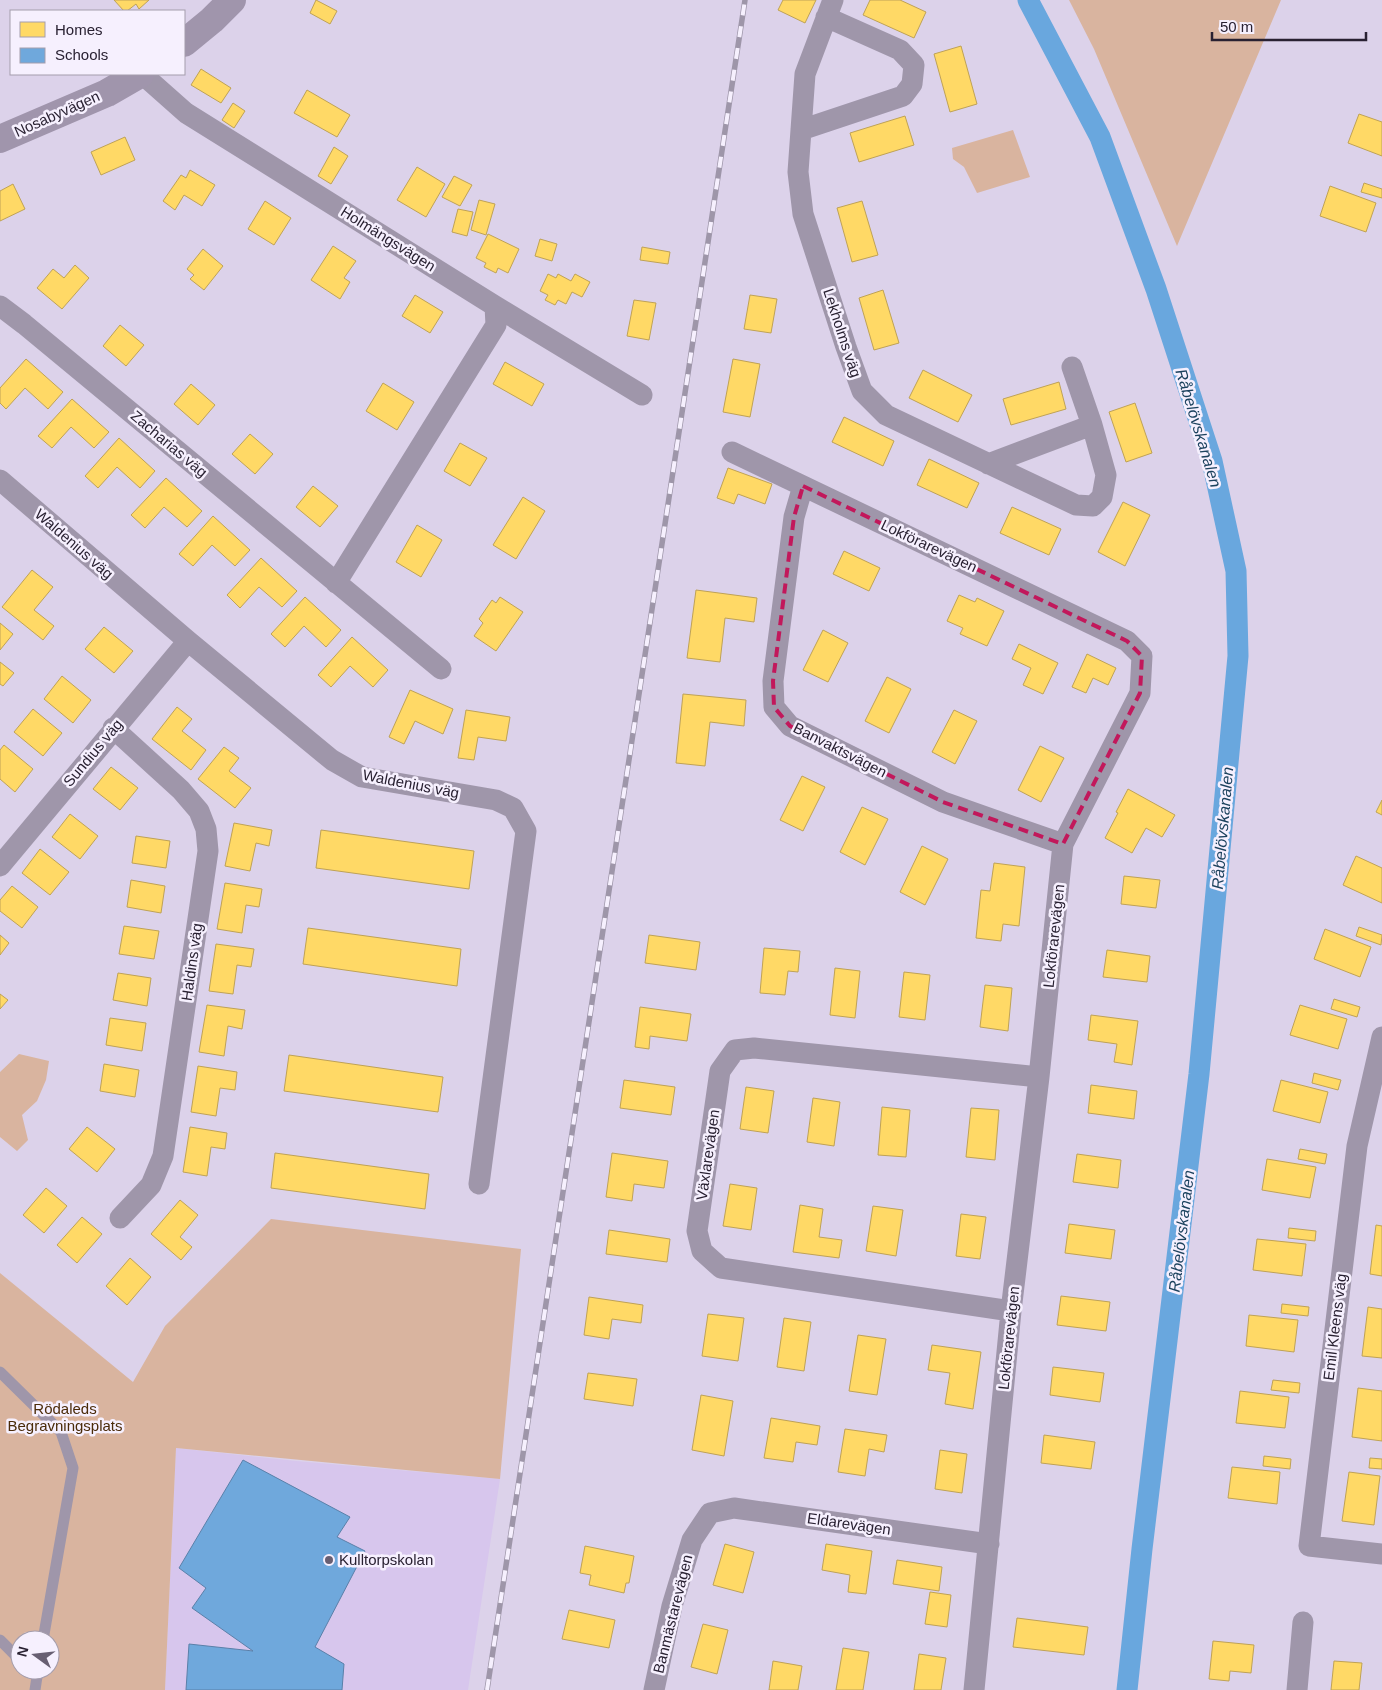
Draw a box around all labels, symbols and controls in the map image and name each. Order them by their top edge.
legend [10,10,185,75]
scale bar [1212,10,1366,42]
text: 50 m [1220,18,1253,35]
text: Homes [55,21,103,38]
text: Schools [55,46,108,63]
street label: Nosabyvägen [11,87,102,140]
street label: Holmängsvägen [338,203,439,275]
street label: Lekholms väg [820,286,865,379]
water label: Råbelövskanalen [1172,367,1225,489]
street label: Zacharias väg [128,407,211,480]
street label: Waldenius väg [32,505,117,582]
street label: Lokförarevägen [878,516,980,575]
street label: Sundius väg [60,716,126,790]
street label: Banvaktsvägen [791,719,890,780]
street label: Waldenius väg [361,766,461,801]
water label: Råbelövskanalen [1209,766,1236,890]
street label: Lokförarevägen [1040,883,1067,989]
street label: Haldins väg [178,922,205,1002]
street label: Växlarevägen [693,1108,722,1202]
water label: Råbelövskanalen [1166,1169,1197,1293]
street label: Emil Kleens väg [1320,1273,1349,1381]
street label: Lokförarevägen [995,1285,1022,1391]
park label: Rödaleds Begravningsplats [7,1400,123,1434]
street label: Eldarevägen [806,1509,892,1538]
place label: Kulltorpskolan [339,1551,433,1568]
street label: Banmästarevägen [650,1553,695,1675]
marker: Kulltorpskolan [323,1554,335,1566]
north arrow [10,1630,60,1680]
text: N [13,1645,31,1659]

